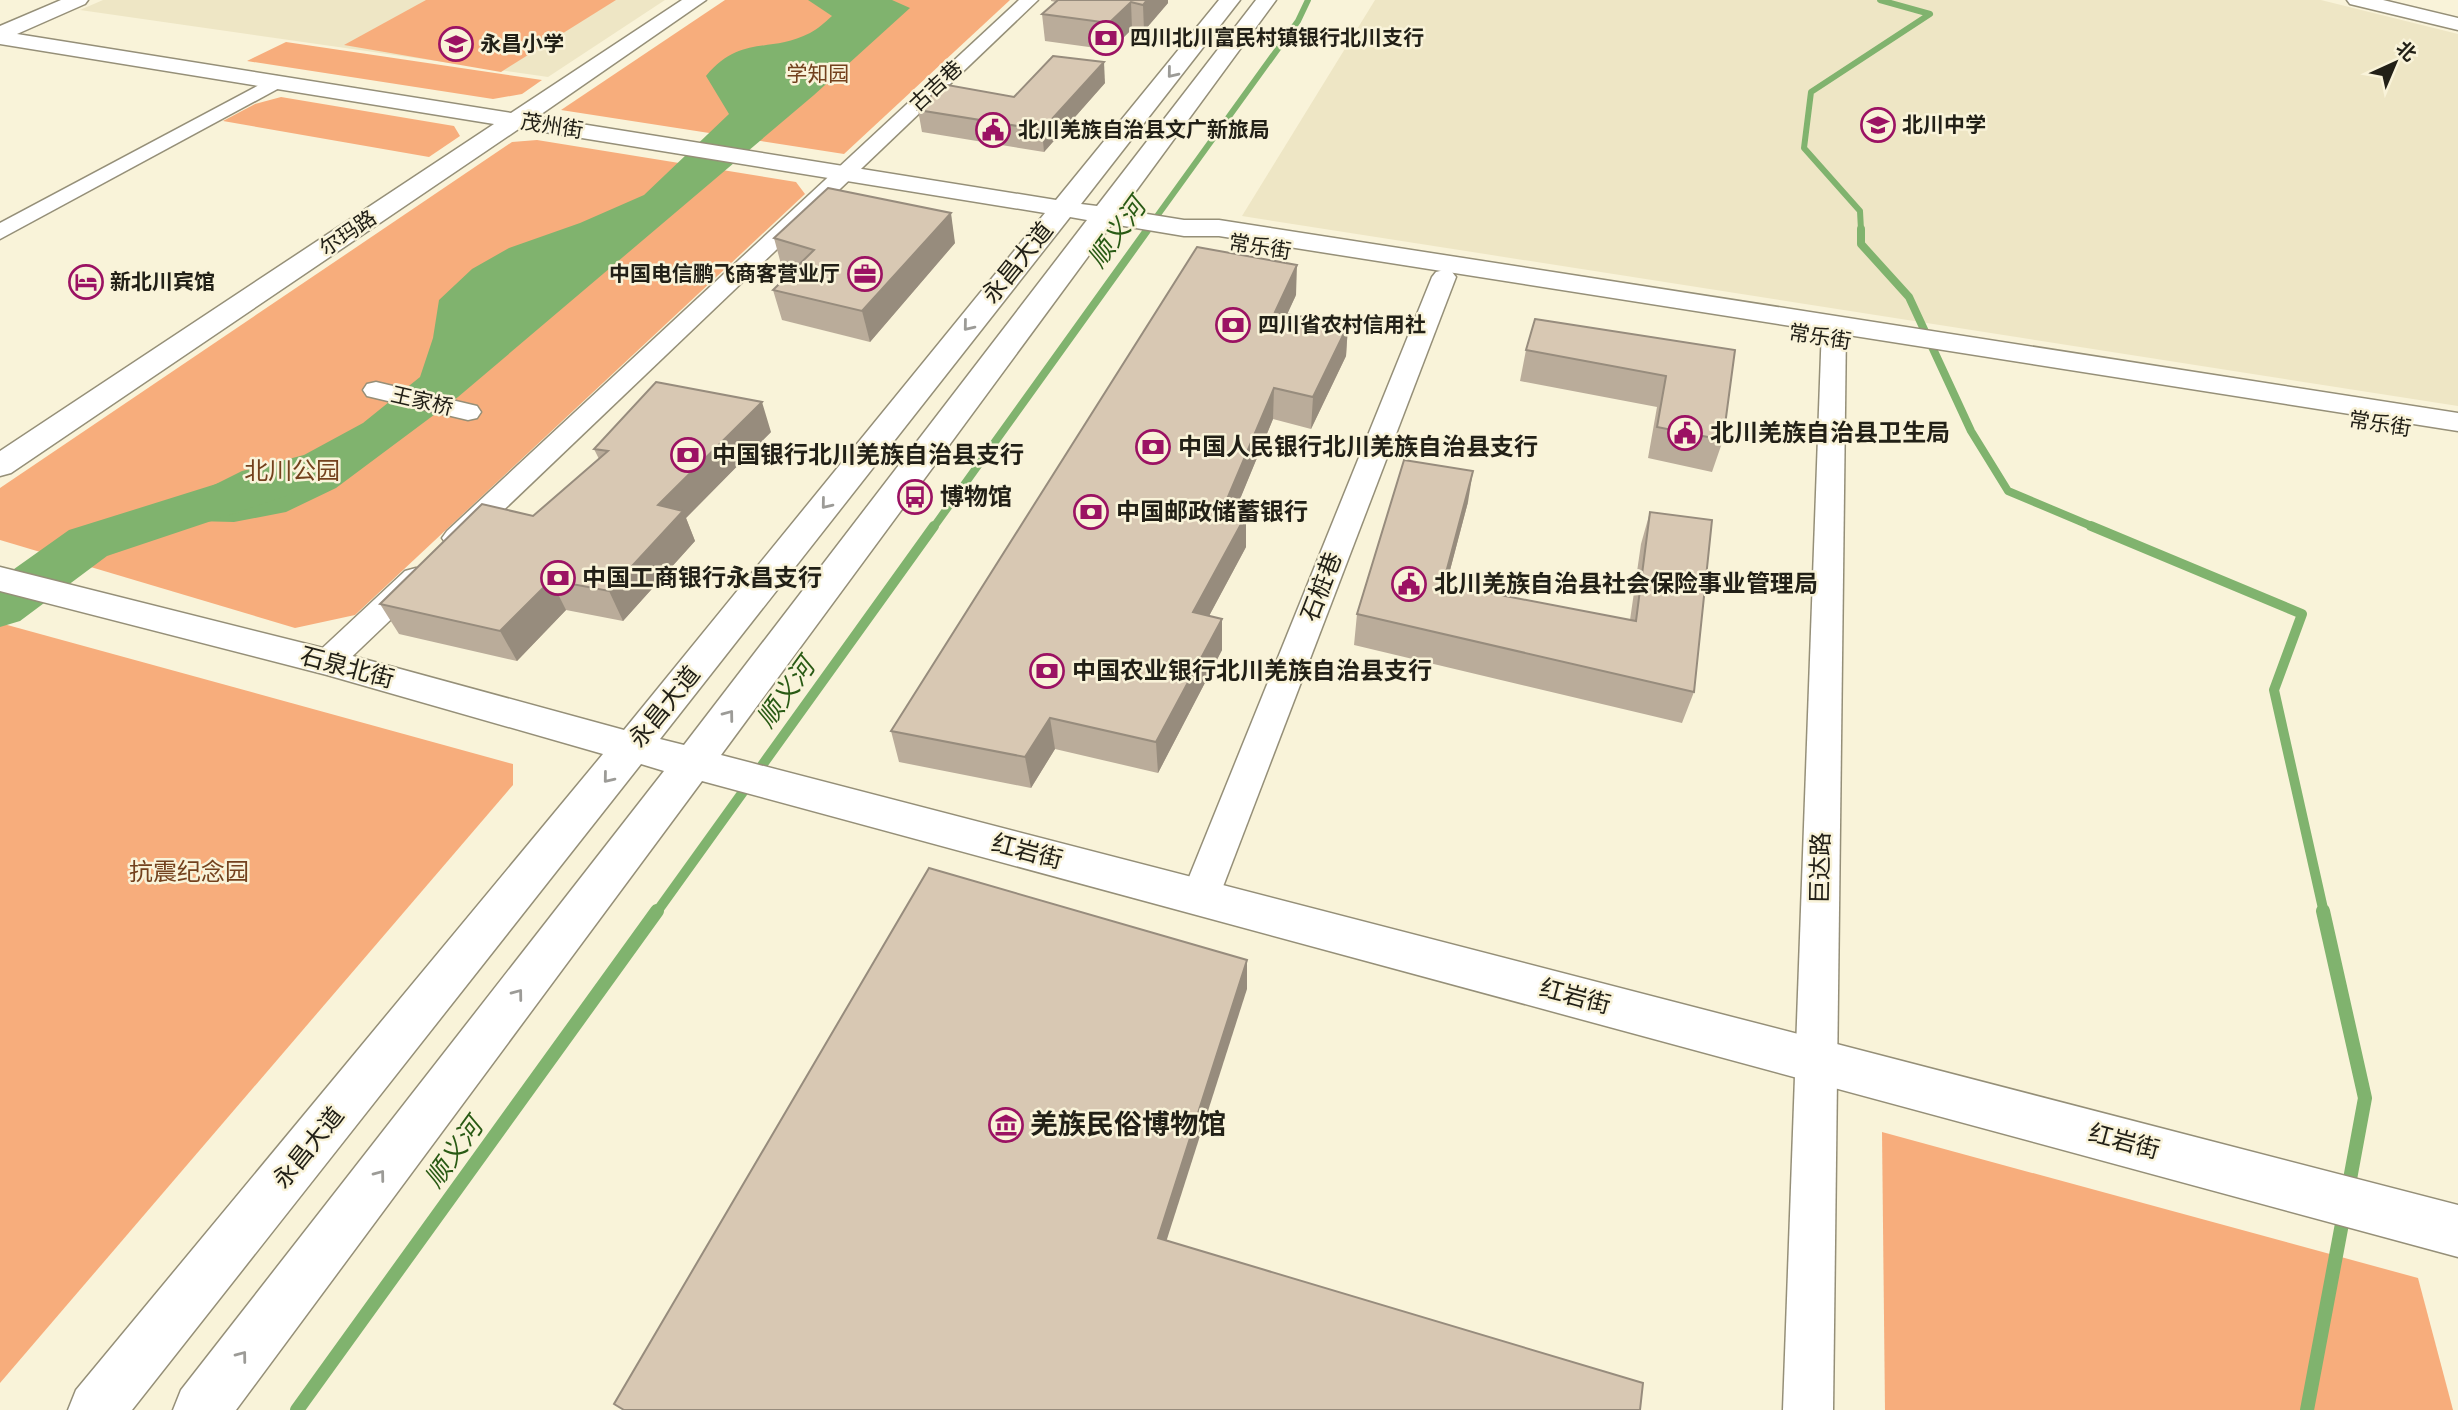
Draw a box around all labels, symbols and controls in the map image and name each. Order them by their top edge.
bank icon: 四川北川富民村镇银行北川支行 [1087,19,1125,57]
place label: 四川北川富民村镇银行北川支行 [1130,23,1424,53]
school or university icon: 永昌小学 [437,25,475,63]
north arrow [2360,28,2430,98]
place label: 永昌小学 [480,29,564,59]
text: 北 [2390,36,2422,68]
street label: 古吉巷 [903,54,969,118]
park label: 学知园 [787,59,850,89]
one-way arrow [1168,64,1180,77]
street label: 茂州街 [519,106,585,146]
school or university icon: 北川中学 [1859,106,1897,144]
place label: 北川中学 [1902,110,1986,140]
public building icon: 北川羌族自治县文广新旅局 [974,111,1012,149]
place label: 北川羌族自治县文广新旅局 [1018,115,1270,145]
water label: 顺义河 [1079,187,1158,275]
street label: 尔玛路 [313,203,383,263]
street label: 永昌大道 [974,215,1062,311]
street label: 常乐街 [1227,227,1293,267]
office icon: 中国电信鹏飞商客营业厅 [846,255,884,293]
place label: 中国电信鹏飞商客营业厅 [609,259,840,289]
hotel icon: 新北川宾馆 [67,263,105,301]
place label: 新北川宾馆 [110,267,215,297]
bank icon: 四川省农村信用社 [1214,306,1252,344]
place label: 四川省农村信用社 [1258,310,1426,340]
street label: 常乐街 [1787,317,1853,357]
one-way arrow [964,318,976,331]
street label: 王家桥 [388,379,456,423]
street label: 常乐街 [2347,404,2413,444]
public building icon: 北川羌族自治县卫生局 [1666,414,1704,452]
place label: 北川羌族自治县卫生局 [1710,416,1950,451]
bank icon: 中国人民银行北川羌族自治县支行 [1134,428,1172,466]
place label: 中国人民银行北川羌族自治县支行 [1178,430,1538,465]
bank icon: 中国银行北川羌族自治县支行 [669,436,707,474]
place label: 中国银行北川羌族自治县支行 [712,438,1024,473]
park label: 北川公园 [244,454,340,489]
bus stop icon: 博物馆 [896,478,934,516]
place label: 博物馆 [940,480,1012,515]
bank icon: 中国邮政储蓄银行 [1072,493,1110,531]
place label: 中国邮政储蓄银行 [1116,495,1308,530]
one-way arrow [822,497,835,509]
street label: 石桩巷 [1293,547,1351,627]
bank icon: 中国工商银行永昌支行 [539,559,577,597]
place label: 中国工商银行永昌支行 [582,561,822,596]
public building icon: 北川羌族自治县社会保险事业管理局 [1390,565,1428,603]
place label: 北川羌族自治县社会保险事业管理局 [1434,567,1818,602]
street label: 石泉北街 [296,639,398,697]
water label: 顺义河 [748,647,827,735]
bank icon: 中国农业银行北川羌族自治县支行 [1028,652,1066,690]
place label: 中国农业银行北川羌族自治县支行 [1072,654,1432,689]
street label: 永昌大道 [621,659,709,755]
one-way arrow [721,710,734,723]
one-way arrow [603,770,616,782]
street label: 红岩街 [988,826,1066,878]
street label: 巨达路 [1803,832,1839,904]
park label: 抗震纪念园 [129,855,249,890]
street label: 红岩街 [1536,971,1614,1023]
one-way arrow [509,989,522,1002]
street label: 永昌大道 [265,1100,353,1196]
place label: 羌族民俗博物馆 [1030,1105,1226,1145]
museum icon: 羌族民俗博物馆 [987,1106,1025,1144]
water label: 顺义河 [416,1107,495,1195]
street label: 红岩街 [2085,1116,2163,1168]
one-way arrow [371,1170,384,1183]
one-way arrow [233,1351,246,1363]

